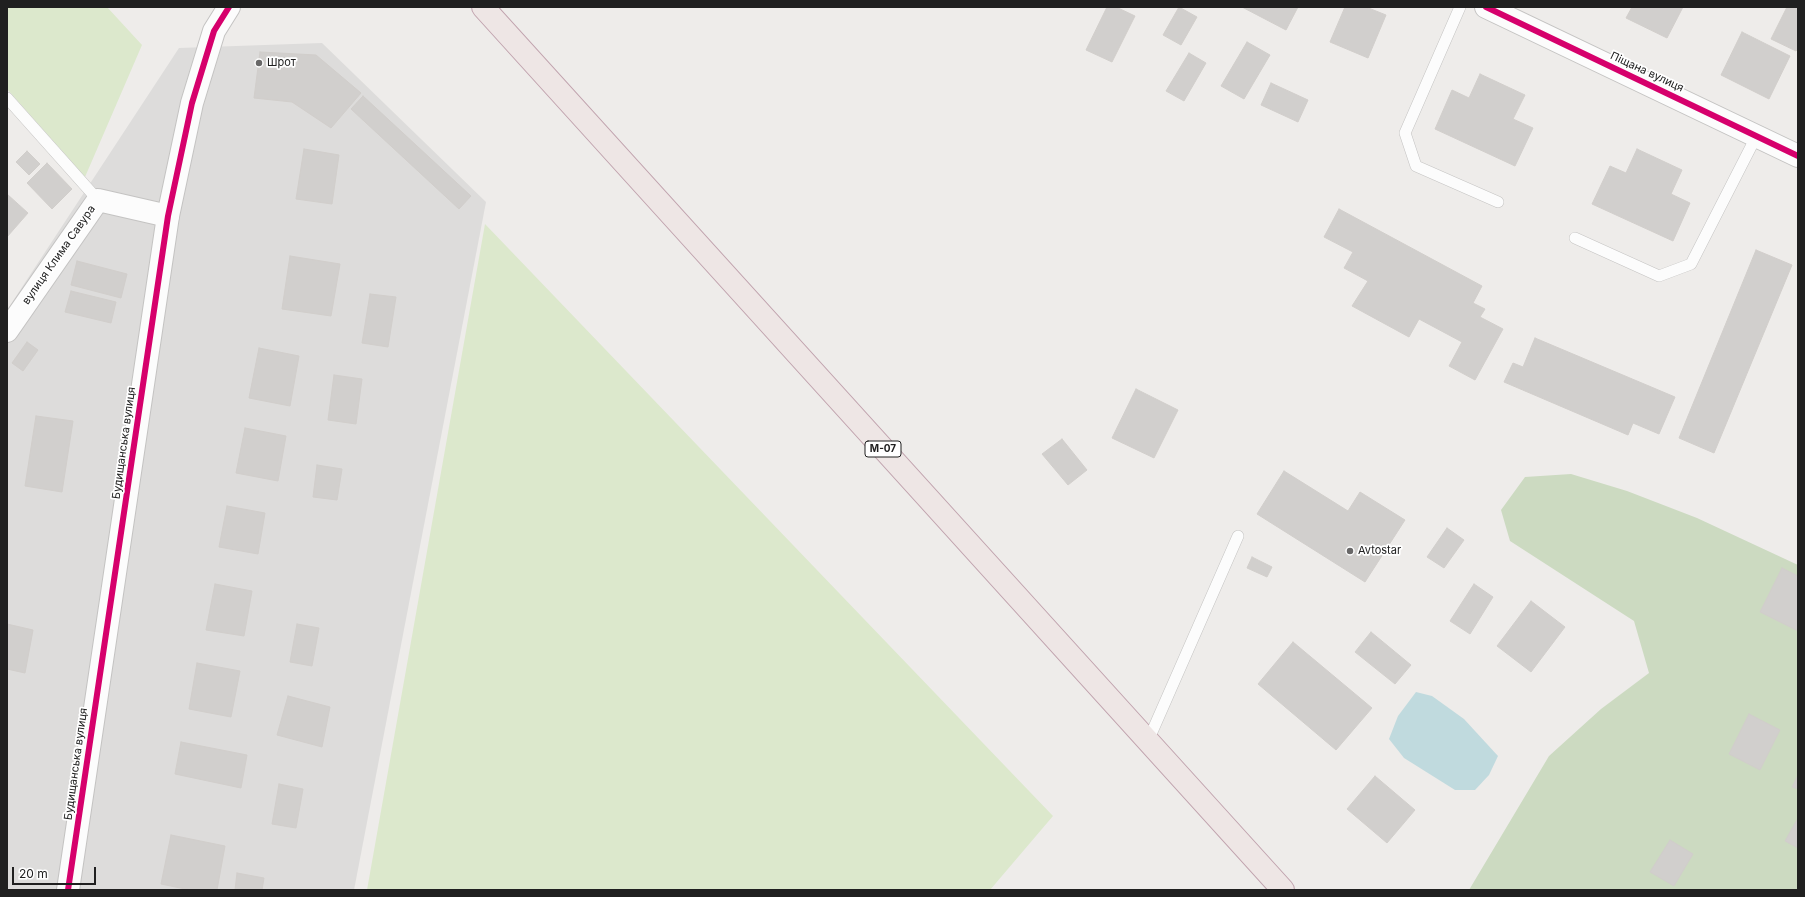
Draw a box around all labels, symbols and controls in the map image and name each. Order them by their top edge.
street label: Піщана вулиця [1608,49,1686,95]
place label: Шрот [267,56,296,70]
marker: Шрот [254,58,264,68]
street label: вулиця Клима Савура [20,203,98,307]
street label: Будищанська вулиця [110,386,138,500]
road number: М-07 [865,441,901,457]
place label: Avtostar [1358,544,1401,558]
marker: Avtostar [1345,546,1355,556]
street label: Будищанська вулиця [62,707,90,821]
scale bar [14,859,98,885]
text: 20 m [19,866,48,881]

